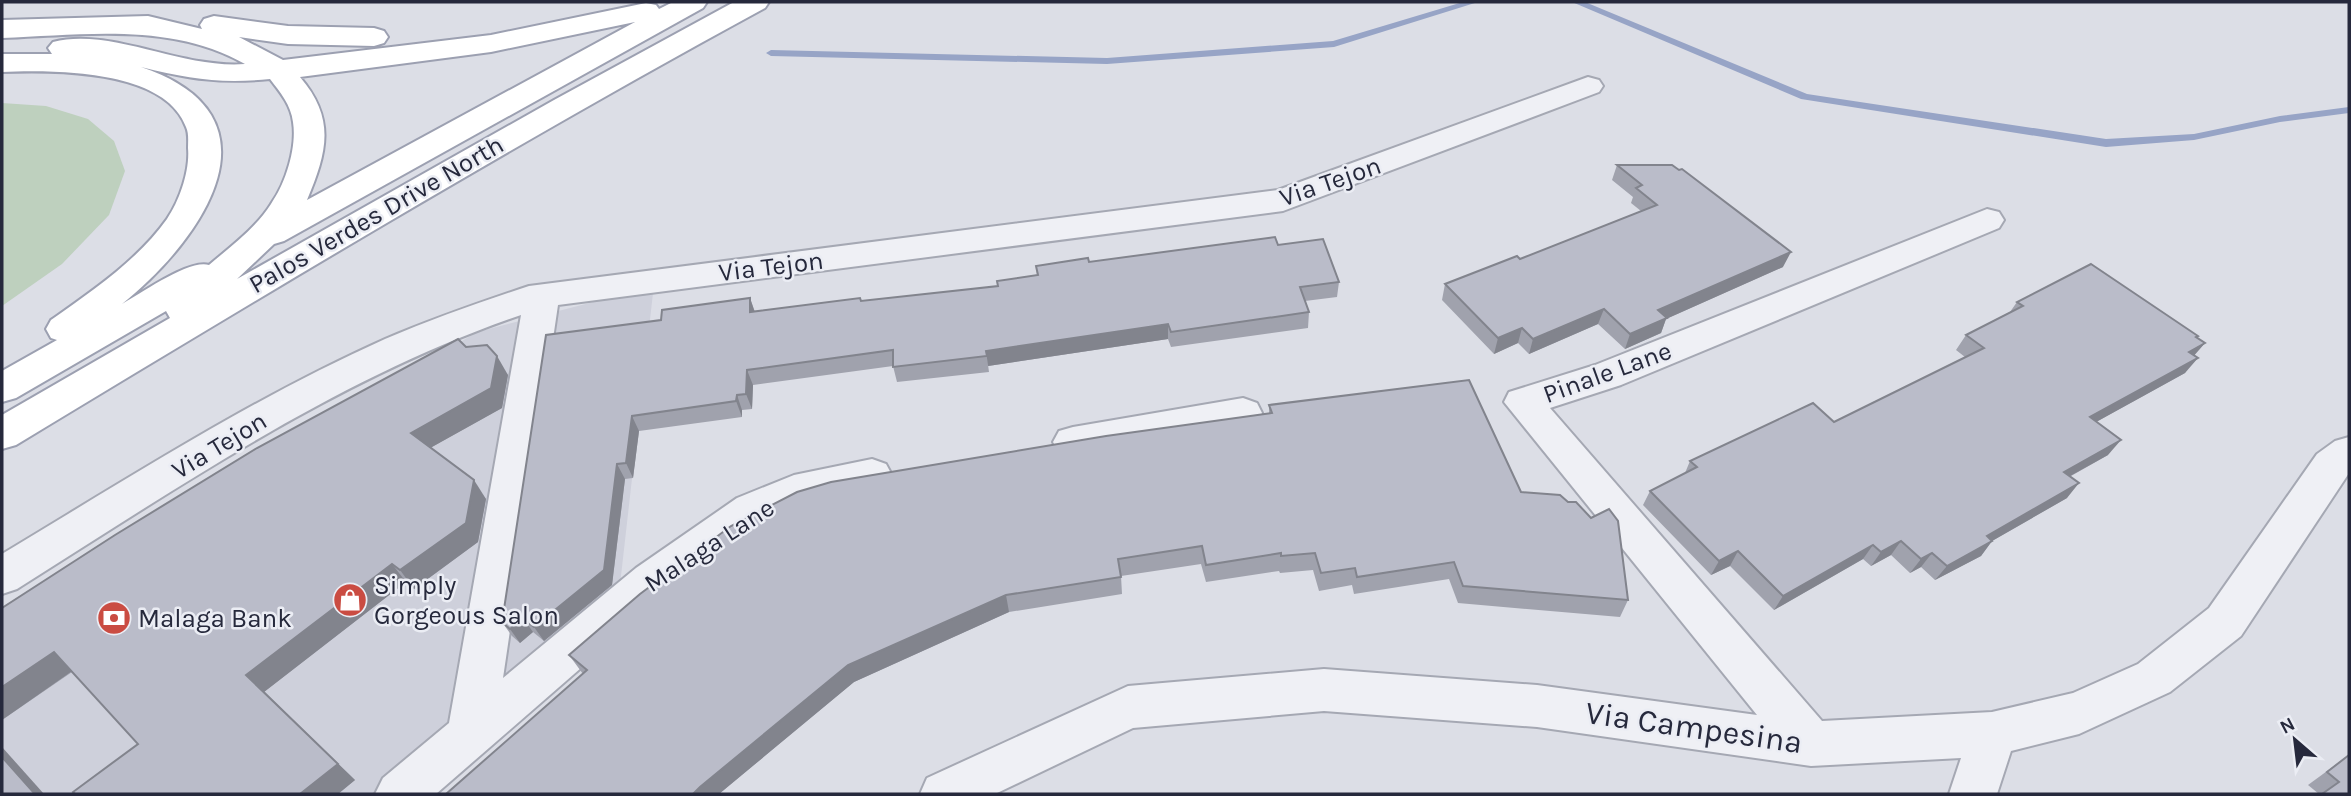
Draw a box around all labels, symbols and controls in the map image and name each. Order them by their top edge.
street label: Palos Verdes Drive North [243,129,509,300]
street label: Via Tejon [1275,150,1385,213]
street label: Via Tejon [717,245,825,288]
street label: Pinale Lane [1539,335,1676,410]
street label: Via Tejon [166,405,272,486]
street label: Malaga Lane [639,492,780,599]
place label: Simply Gorgeous Salon [374,570,559,631]
shop icon: Simply Gorgeous Salon [331,581,369,619]
bank icon: Malaga Bank [95,599,133,637]
place label: Malaga Bank [138,603,292,634]
street label: Via Campesina [1583,694,1805,761]
north arrow [2260,705,2330,775]
text: N [2276,713,2299,739]

